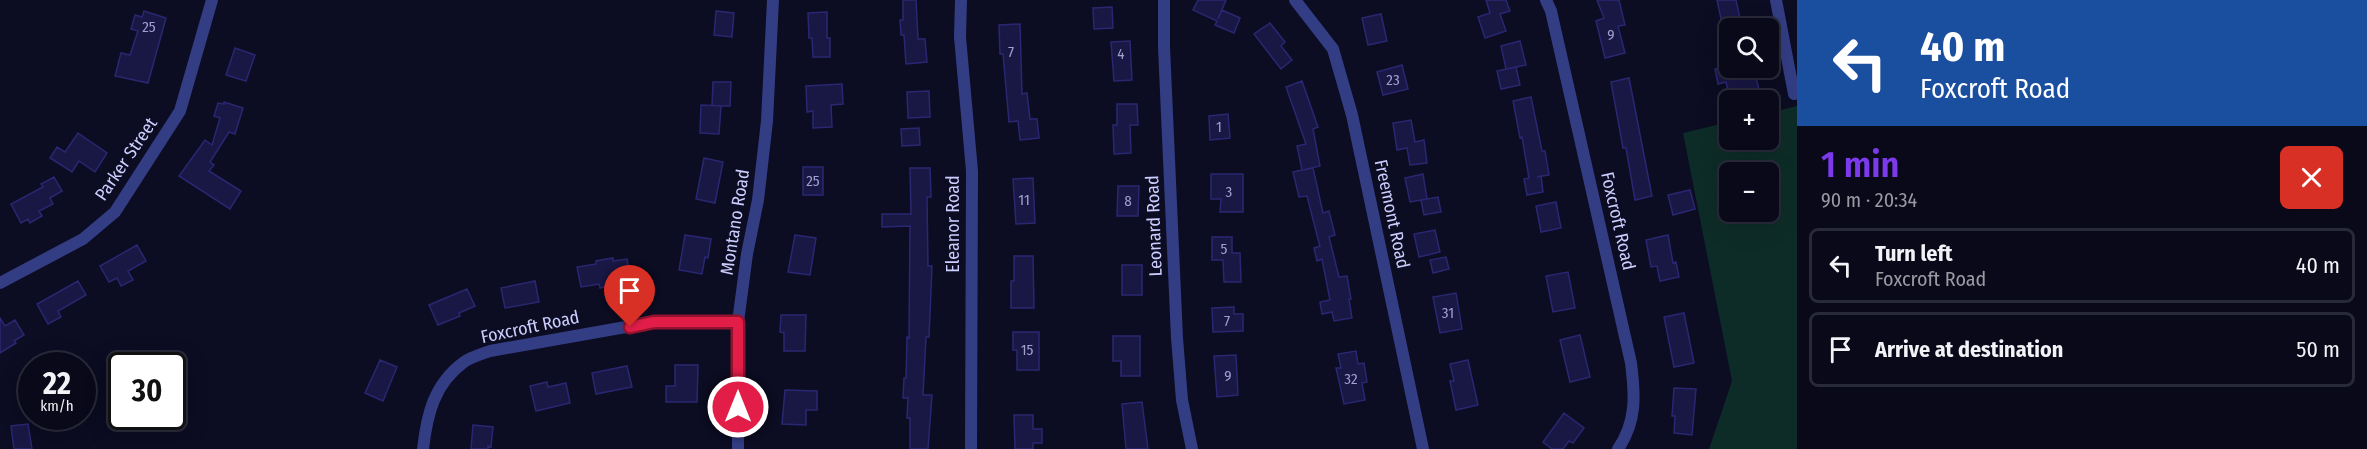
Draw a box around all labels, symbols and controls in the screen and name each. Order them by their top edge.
house number: 25 [142,18,156,36]
map controls [1719,18,1779,222]
button: search [1719,18,1779,78]
text: 40 m [1920,22,2005,72]
icon: left [1821,24,1899,102]
house number: 9 [1607,26,1615,44]
house number: 7 [1008,43,1014,61]
house number: 4 [1117,45,1125,63]
house number: 23 [1386,71,1400,89]
text: Foxcroft Road [1920,73,2070,105]
button: + [1719,90,1779,150]
street label: Parker Street [90,113,162,205]
house number: 1 [1216,118,1222,136]
text: 1 min [1821,143,1899,187]
button: close [2280,146,2343,209]
street label: Freemont Road [1370,157,1414,271]
button: − [1719,162,1779,222]
street label: Montano Road [716,168,754,276]
street label: Foxcroft Road [1596,170,1640,272]
house number: 25 [806,172,820,190]
street label: Eleanor Road [942,175,964,273]
street label: Leonard Road [1141,175,1167,277]
house number: 3 [1226,183,1233,201]
text: 90 m · 20:34 [1821,188,1917,212]
house number: 11 [1018,191,1030,209]
house number: 8 [1124,192,1132,210]
house number: 5 [1221,240,1228,258]
text: Turn left [1875,240,1953,267]
icon: left [1824,249,1857,282]
text: 40 m [2296,252,2340,279]
pin [604,265,655,327]
text: Foxcroft Road [1875,267,1986,291]
icon: arrive [613,274,646,307]
house number: 31 [1442,304,1454,322]
street label: Foxcroft Road [479,306,581,348]
house number: 7 [1224,312,1230,330]
icon: arrive [1824,333,1857,366]
text: Arrive at destination [1875,336,2063,363]
text: 50 m [2296,336,2340,363]
house number: 15 [1021,341,1033,359]
speed limit sign: 30 [108,352,186,430]
text: 22 [43,366,71,402]
house number: 9 [1224,367,1232,385]
house number: 32 [1344,370,1358,388]
position arrow [706,375,770,439]
text: km/h [40,397,74,415]

